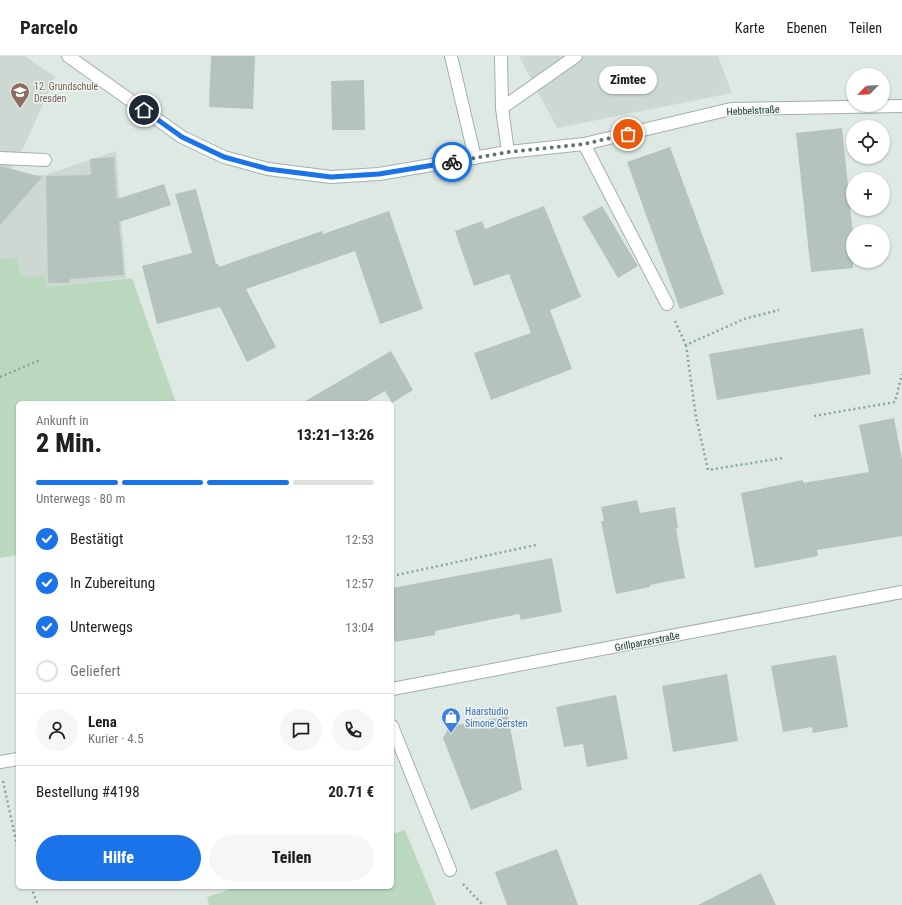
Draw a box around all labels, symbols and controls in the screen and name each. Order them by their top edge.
text: Parcelo [20,16,78,39]
text: Karte [735,20,764,36]
text: Ebenen [786,20,827,36]
text: Teilen [849,20,882,36]
callout: Zimtec [599,66,657,94]
north arrow [846,68,890,112]
map controls [846,68,890,268]
text: Zimtec [610,72,646,87]
school or university icon: 12. Grundschule Dresden [9,81,31,109]
place label: 12. Grundschule Dresden [34,81,99,104]
pin [127,93,161,127]
icon: home [133,99,155,121]
street label: Hebbelstraße [726,104,780,117]
pin [611,117,645,151]
button: locate [846,120,890,164]
icon: bag [617,123,639,145]
courier [432,142,472,182]
icon: bike [441,151,463,173]
button: + [846,172,890,216]
button: − [846,224,890,268]
text: Ankunft in [36,413,88,428]
text: 13:21–13:26 [296,426,374,444]
text: 2 Min. [36,428,102,458]
text: Unterwegs · 80 m [36,491,125,506]
icon: check [36,528,58,550]
text: Bestätigt [70,530,123,548]
text: 12:53 [345,532,374,547]
icon: check [36,572,58,594]
text: In Zubereitung [70,574,155,592]
text: 12:57 [345,576,374,591]
icon: check [36,616,58,638]
text: Unterwegs [70,618,133,636]
text: 13:04 [345,620,374,635]
street label: Grillparzerstraße [614,630,681,653]
text: Geliefert [70,662,121,680]
shop icon: Haarstudio Simone Gersten [440,706,462,734]
place label: Haarstudio Simone Gersten [465,706,528,729]
button: person [36,709,78,751]
button: chat [280,709,322,751]
button: phone [332,709,374,751]
text: Lena [88,713,117,731]
text: Kurier · 4.5 [88,731,144,746]
text: Bestellung #4198 [36,783,140,801]
text: 20.71 € [328,783,374,801]
button: Hilfe [36,835,201,881]
button: Teilen [209,835,374,881]

